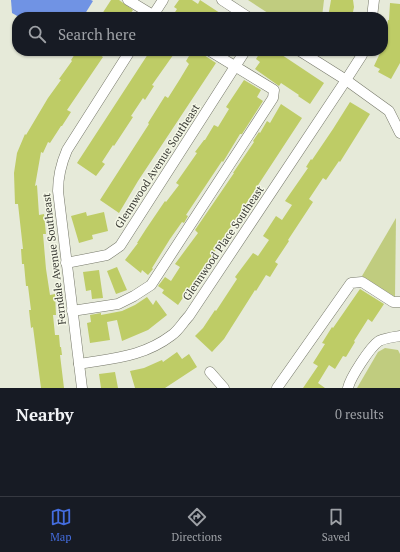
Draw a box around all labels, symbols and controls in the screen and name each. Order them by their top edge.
search box [12,12,388,56]
icon: search [26,23,48,45]
text: Search here [58,24,136,44]
street label: Glennwood Avenue Southeast [111,101,203,231]
street label: Glennwood Place Southeast [179,183,267,303]
street label: Ferndale Avenue Southeast [39,192,69,326]
text: Nearby [16,403,74,426]
text: 0 results [335,405,384,423]
tab: Map [50,506,72,544]
tab: Directions [171,506,222,544]
tab: Saved [322,506,350,544]

